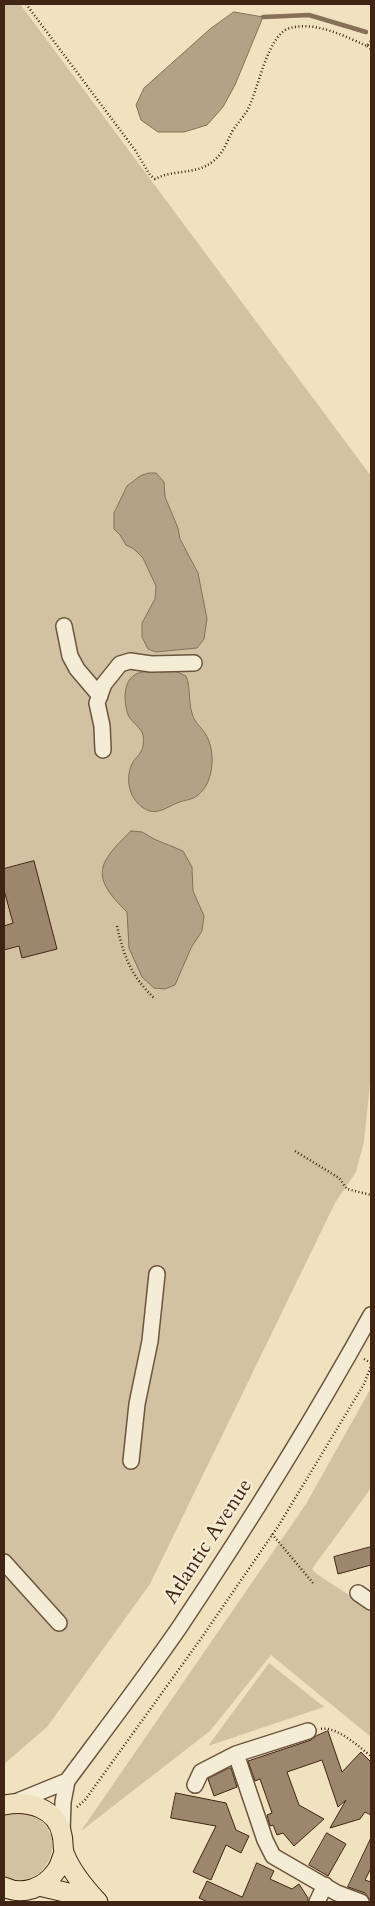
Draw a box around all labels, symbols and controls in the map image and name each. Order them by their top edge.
street label: Atlantic Avenue [159,1475,259,1609]

